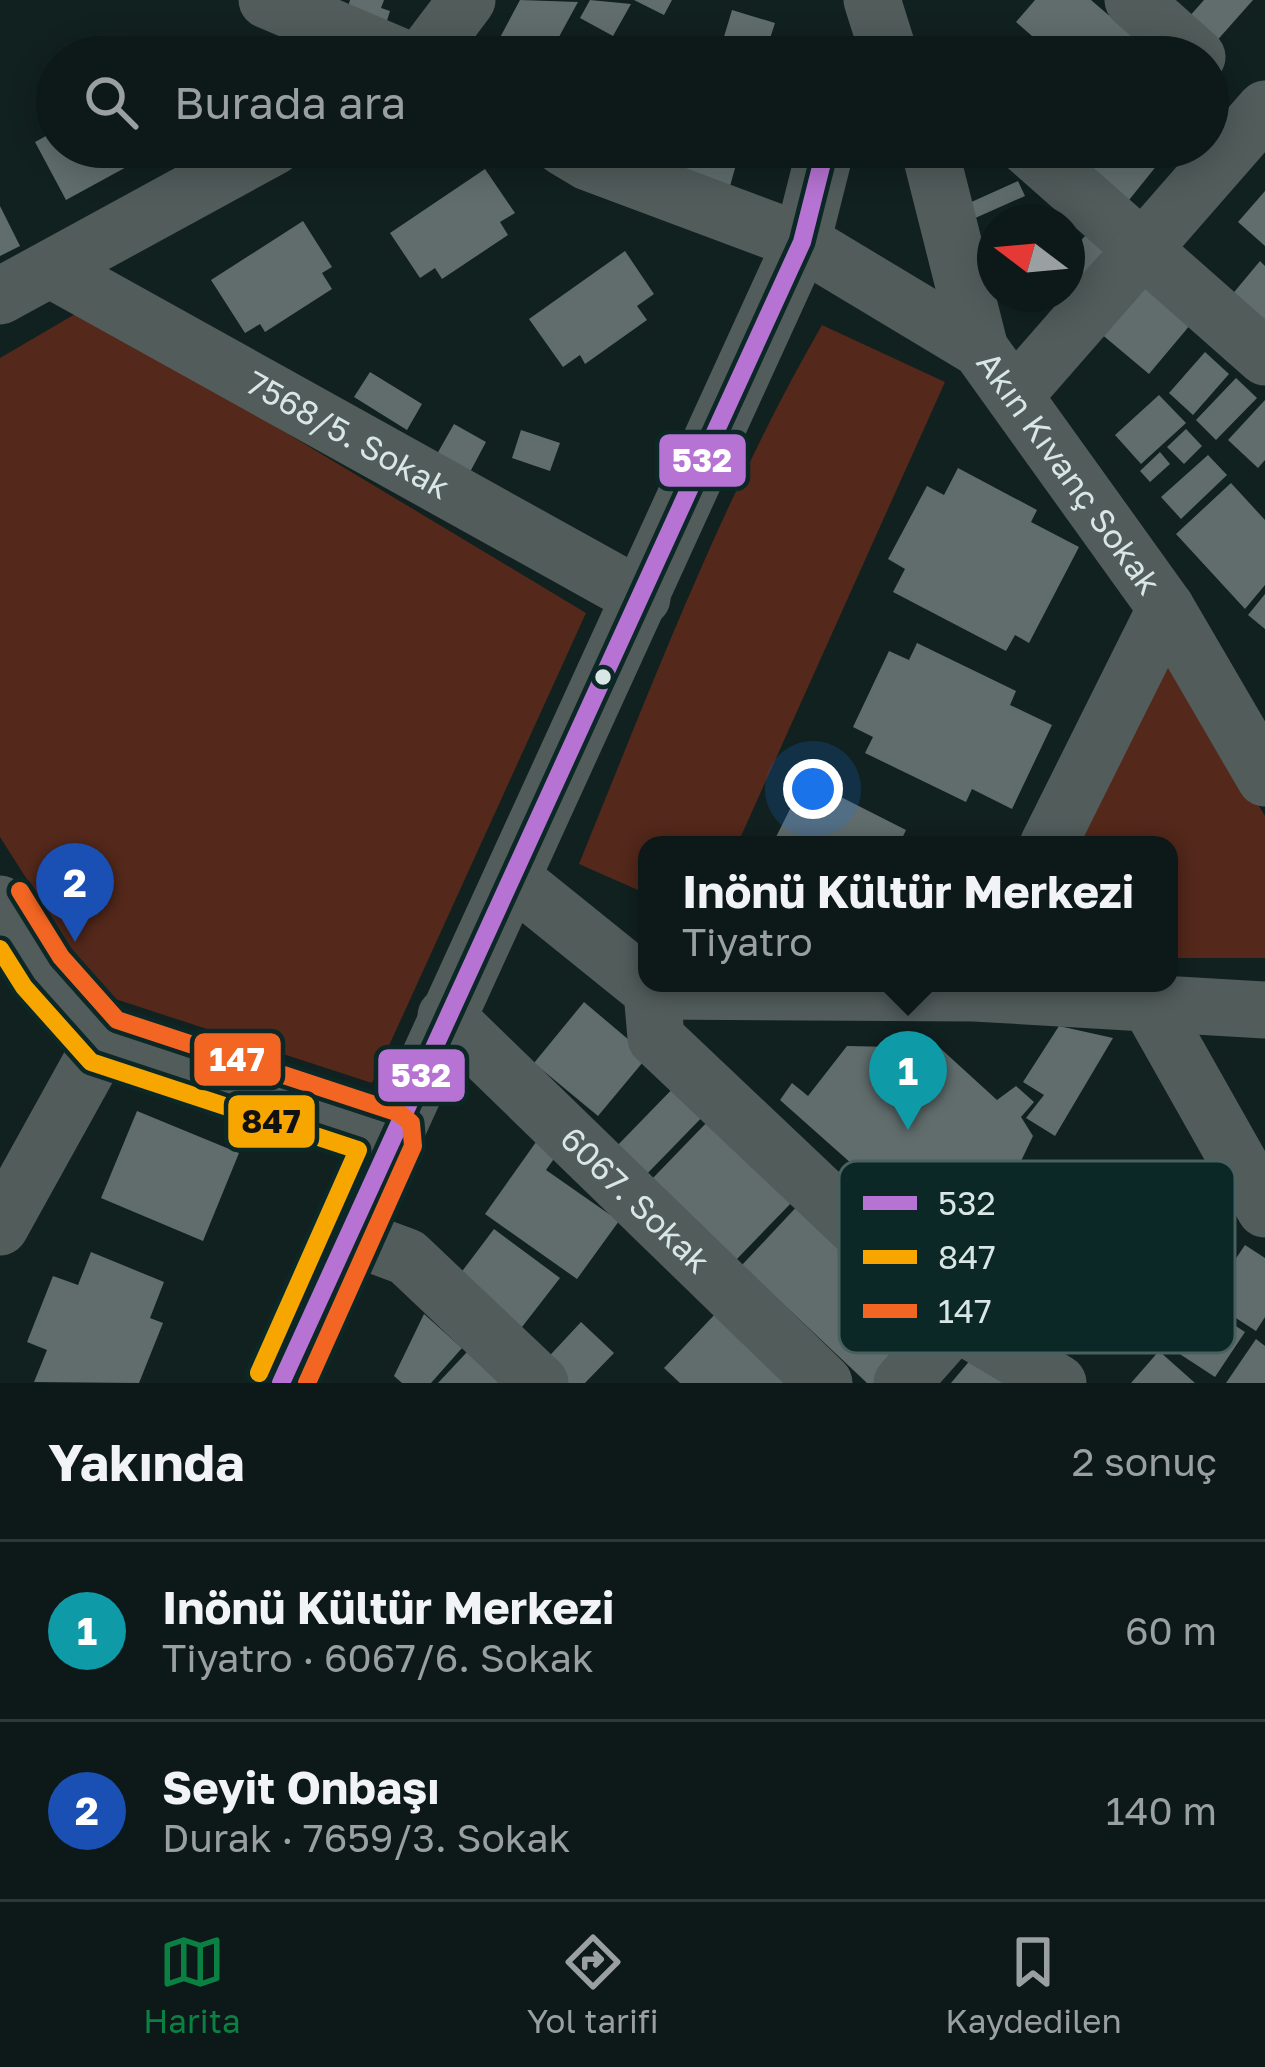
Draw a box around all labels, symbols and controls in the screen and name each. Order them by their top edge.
search box [36,36,1229,168]
icon: search [78,69,144,135]
text: Burada ara [174,75,406,129]
north arrow [977,204,1085,312]
street label: Akın Kıvanç Sokak [969,344,1170,602]
street label: 7568/5. Sokak [240,362,457,506]
line badge: 532 [657,432,748,489]
text: 532 [672,440,732,479]
unlabelled marker [592,666,614,688]
your location [783,759,843,819]
popup [638,836,1178,992]
pin: 2 [36,843,114,942]
text: Inönü Kültür Merkezi [682,864,1134,918]
text: Tiyatro [682,918,813,965]
line badge: 147 [192,1031,283,1088]
pin: 1 [869,1031,947,1130]
text: 147 [209,1039,265,1078]
line badge: 532 [376,1047,467,1104]
text: 532 [391,1055,451,1094]
line badge: 847 [226,1093,317,1150]
text: 847 [241,1101,301,1140]
street label: 6067. Sokak [553,1118,718,1281]
legend [839,1161,1235,1353]
text: 532 [938,1183,996,1222]
text: 847 [938,1237,996,1276]
text: 147 [938,1291,992,1330]
text: Yakında [48,1431,245,1492]
text: 2 sonuç [1072,1438,1217,1485]
text: Inönü Kültür Merkezi [162,1580,614,1634]
text: 1 [77,1607,97,1654]
text: 60 m [1125,1607,1217,1654]
text: Tiyatro · 6067/6. Sokak [162,1634,594,1681]
text: Seyit Onbaşı [162,1760,440,1814]
text: 2 [75,1787,99,1834]
text: 140 m [1106,1787,1217,1834]
text: Durak · 7659/3. Sokak [162,1814,571,1861]
tab: Harita [143,1929,241,2040]
tab: Yol tarifi [527,1929,659,2040]
tab: Kaydedilen [945,1929,1122,2040]

